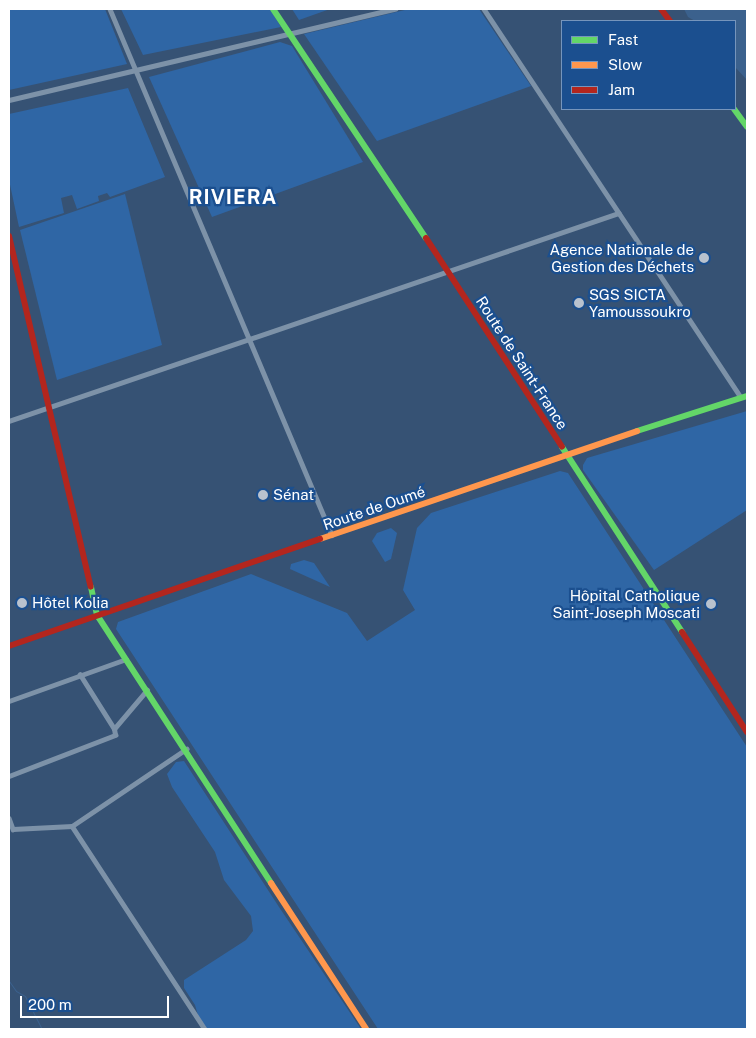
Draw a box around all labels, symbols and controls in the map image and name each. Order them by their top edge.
legend [561,20,736,110]
text: Fast [608,31,638,48]
text: Slow [608,56,642,73]
text: Jam [608,81,635,98]
district label: RIVIERA [188,185,278,209]
place label: Agence Nationale de Gestion des Déchets [549,240,694,275]
marker: Agence Nationale de Gestion des Déchets [698,252,710,264]
place label: SGS SICTA Yamoussoukro [589,285,691,320]
street label: Route de Saint-France [472,293,572,433]
marker: SGS SICTA Yamoussoukro [573,297,585,309]
street label: Route de Oumé [320,482,428,534]
place label: Sénat [273,486,314,504]
marker: Sénat [257,489,269,501]
place label: Hôpital Catholique Saint-Joseph Moscati [553,586,700,621]
place label: Hôtel Kolia [32,594,109,612]
marker: Hôtel Kolia [16,597,28,609]
marker: Hôpital Catholique Saint-Joseph Moscati [704,597,718,611]
scale bar [22,986,171,1018]
text: 200 m [28,996,72,1013]

